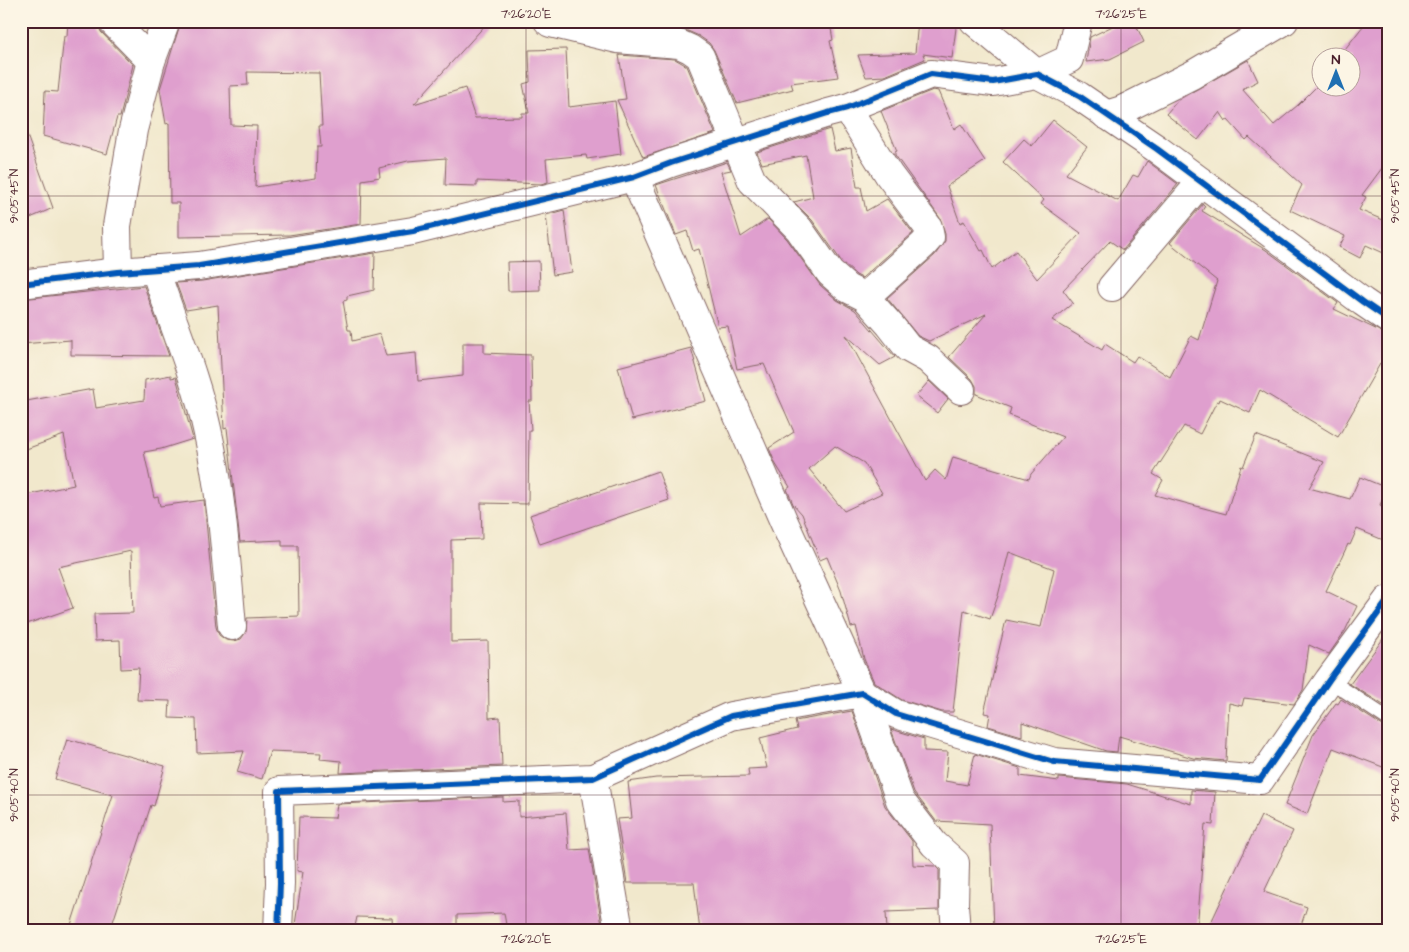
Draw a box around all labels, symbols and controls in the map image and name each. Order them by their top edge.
text: 7°26'20"E [501,6,551,23]
text: 7°26'25"E [1095,6,1147,23]
north arrow [1312,48,1362,98]
text: N [1332,50,1341,70]
text: 9°05'45"N [6,168,23,223]
text: 9°05'45"N [1387,168,1404,223]
text: 9°05'40"N [6,768,23,822]
text: 9°05'40"N [1387,768,1404,822]
text: 7°26'20"E [501,931,551,948]
text: 7°26'25"E [1095,931,1147,948]

